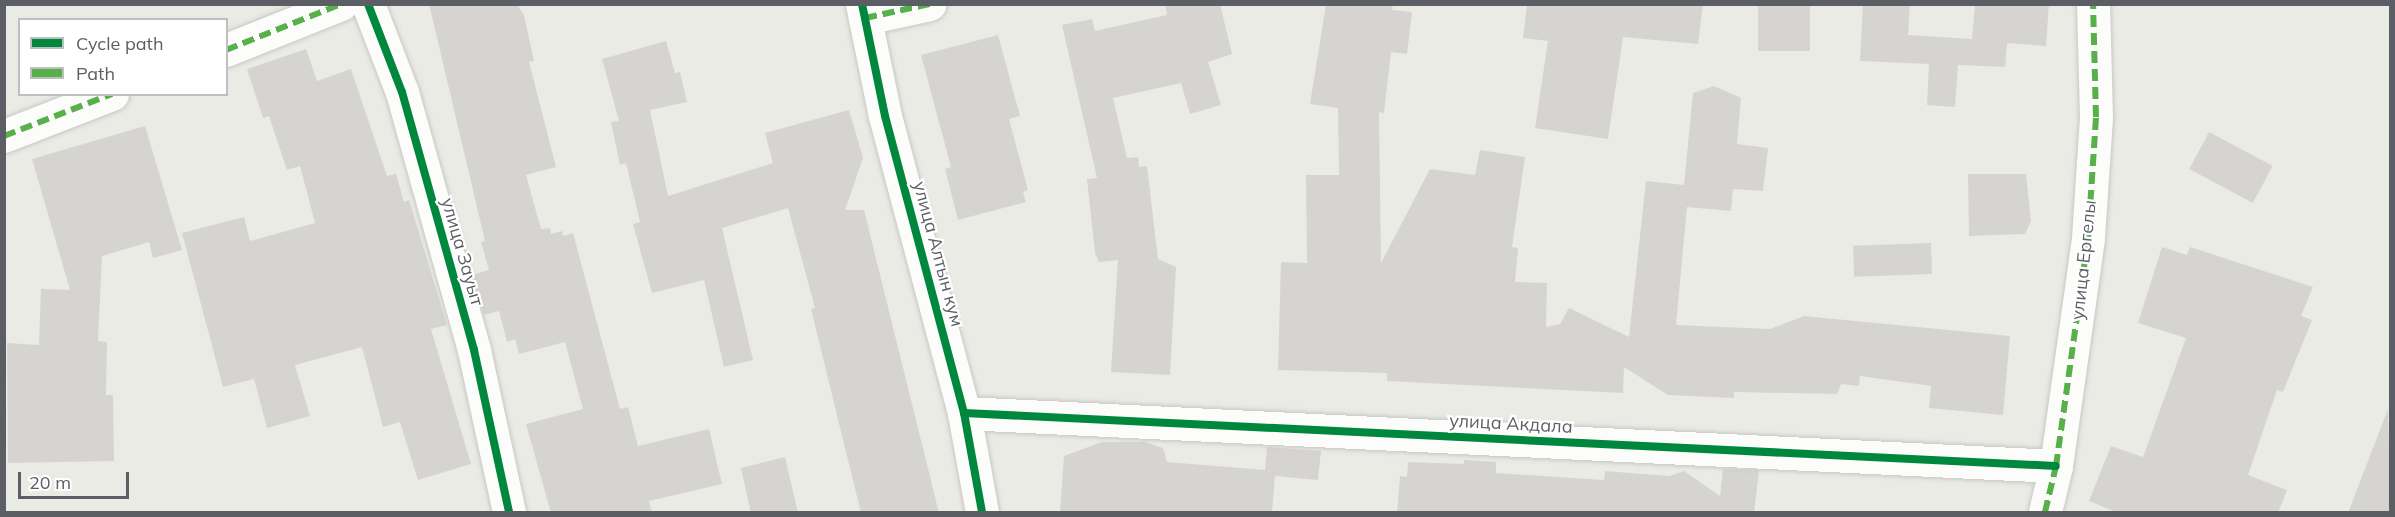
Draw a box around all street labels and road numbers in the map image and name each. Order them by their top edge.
street label: улица Алтын кум [908,179,968,329]
street label: улица Зауыт [436,196,488,308]
street label: улица Ергелы [2067,199,2101,321]
street label: улица Акдала [1449,410,1573,438]

